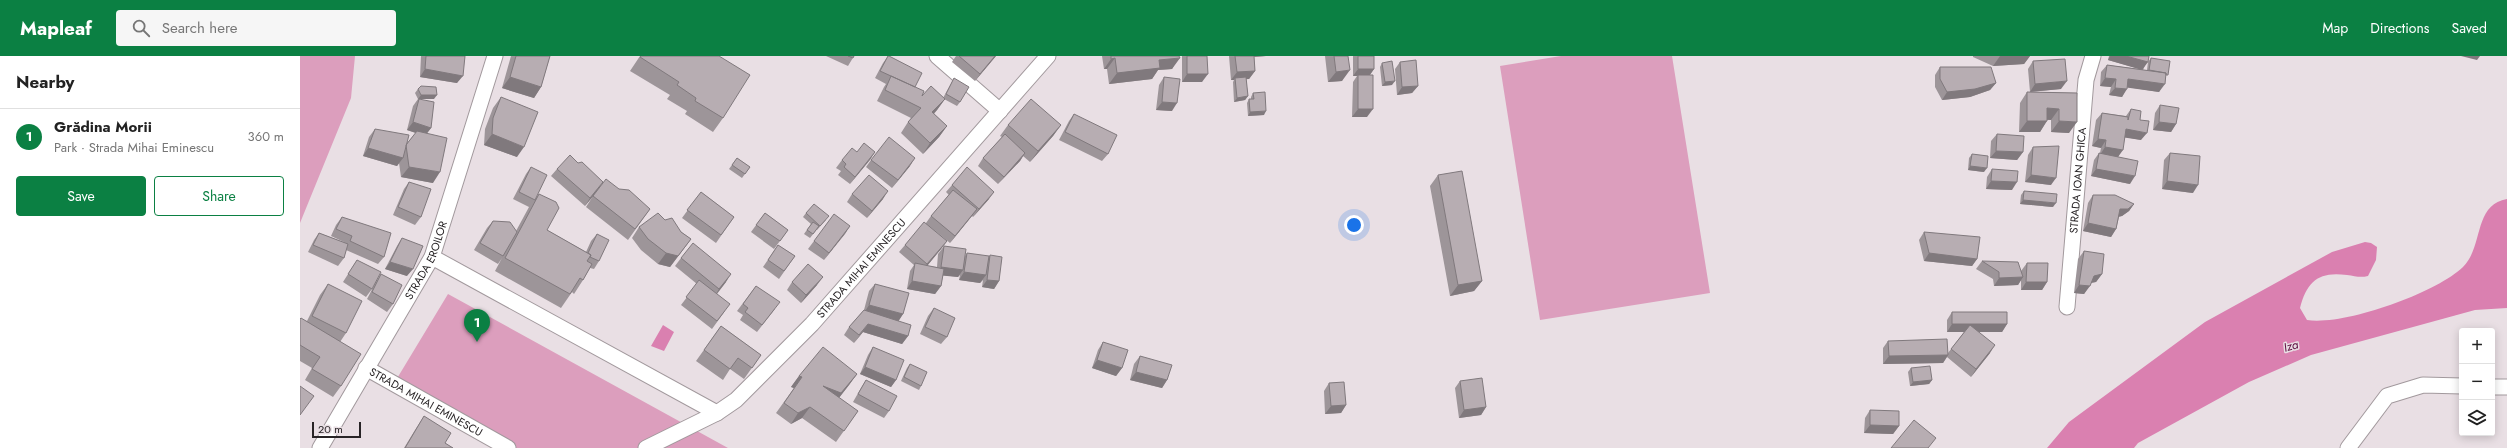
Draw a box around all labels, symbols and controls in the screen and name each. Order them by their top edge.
search box [116,10,396,46]
text: Mapleaf [20,15,92,42]
icon: search [130,17,152,39]
text: Search here [162,17,238,39]
text: Map [2322,18,2348,38]
text: Directions [2370,18,2430,38]
text: Saved [2452,18,2487,38]
text: Nearby [16,70,74,94]
text: Grădina Morii [54,116,152,138]
street label: STRADA IOAN GHICA [2065,126,2090,234]
text: 1 [26,127,32,146]
text: 360 m [248,127,284,146]
text: Park · Strada Mihai Eminescu [54,138,214,157]
button: Save [16,176,146,216]
button: Share [154,176,284,216]
street label: STRADA MIHAI EMINESCU [813,215,909,321]
your location [1344,215,1364,235]
street label: STRADA EROILOR [401,218,451,303]
pin: 1 [464,309,490,342]
map controls [2459,328,2495,436]
button: + [2459,328,2495,364]
water label: Iza [2281,335,2301,357]
street label: STRADA MIHAI EMINESCU [366,364,486,440]
button: − [2459,364,2495,400]
button: layers [2459,400,2495,436]
scale bar [312,420,361,439]
text: 20 m [318,421,343,437]

